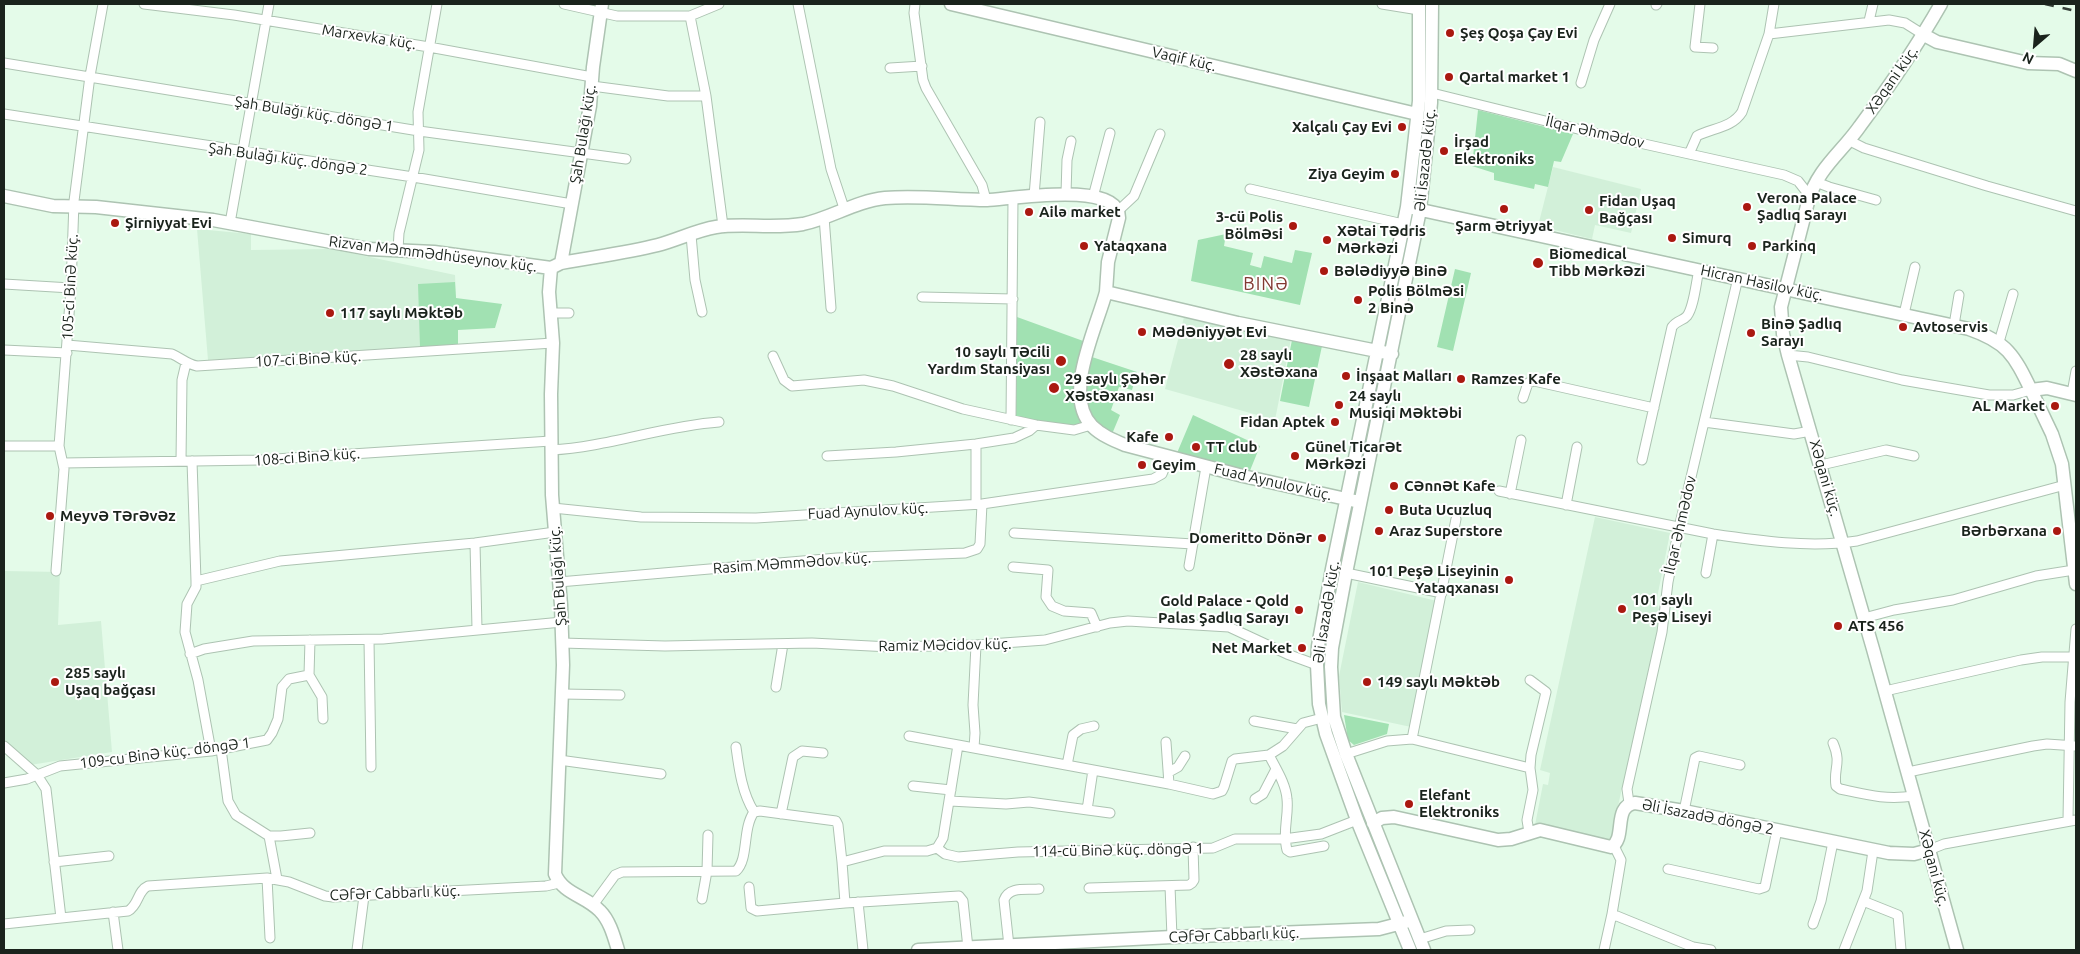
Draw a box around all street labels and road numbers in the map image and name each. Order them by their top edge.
street label: Marxevka küç. [321,21,417,53]
street label: Vaqif küç. [1150,43,1218,75]
street label: Xəqani küç. [1862,43,1922,117]
street label: Şah Bulağı küç. [566,83,600,185]
street label: Şah Bulağı küç. döngə 1 [233,93,395,135]
street label: Əli İsazadə küç. [1411,107,1439,213]
street label: İlqar Əhmədov [1544,112,1646,152]
street label: Şah Bulağı küç. döngə 2 [207,139,369,179]
street label: Rizvan Məmmədhüseynov küç. [328,232,538,276]
street label: 105-ci Binə küç. [58,233,82,341]
street label: Hicran Hasilov küç. [1699,261,1825,305]
street label: 107-ci Binə küç. [254,347,362,371]
street label: Xəqani küç. [1806,438,1844,518]
street label: 108-ci Binə küç. [253,444,361,470]
street label: Fuad Aynulov küç. [1212,460,1334,504]
street label: İlqar Əhmədov [1660,474,1700,576]
street label: Fuad Aynulov küç. [807,499,929,523]
street label: Şah Bulağı küç. [546,525,570,627]
street label: Rasim Məmmədov küç. [712,548,872,578]
street label: Əli İsazadə küç. [1309,559,1343,665]
street label: Ramiz Məcidov küç. [878,635,1012,655]
street label: 109-cu Binə küç. döngə 1 [79,734,251,772]
street label: Əli İsazadə döngə 2 [1641,795,1775,839]
street label: Xəqani küç. [1915,828,1953,908]
street label: 114-cü Binə küç. döngə 1 [1032,840,1204,860]
street label: Cəfər Cabbarlı küç. [329,882,461,904]
street label: Cəfər Cabbarlı küç. [1168,924,1300,946]

